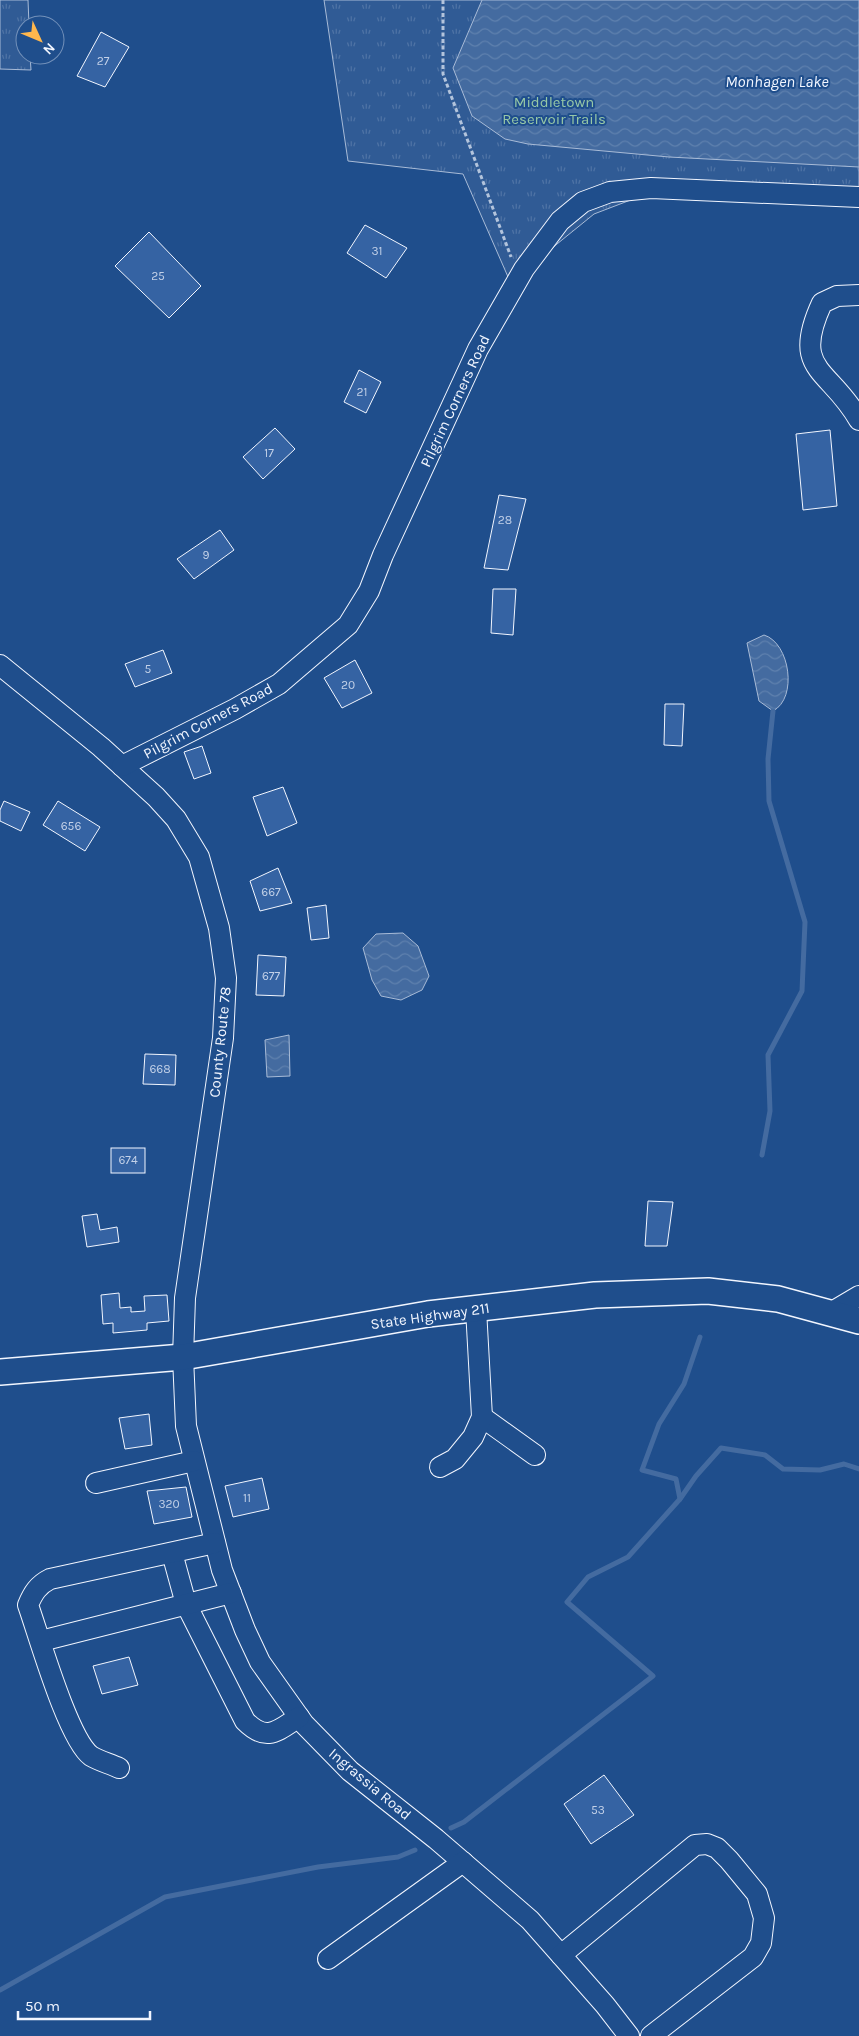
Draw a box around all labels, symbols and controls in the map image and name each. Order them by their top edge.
north arrow [15,15,65,65]
text: N [39,39,59,58]
house number: 27 [97,54,110,68]
water label: Monhagen Lake [725,72,829,91]
park label: Middletown Reservoir Trails [502,93,606,128]
house number: 31 [371,244,383,258]
house number: 25 [151,269,165,283]
street label: Pilgrim Corners Road [416,332,494,470]
house number: 21 [357,385,367,399]
house number: 17 [264,446,274,460]
house number: 28 [498,513,512,527]
house number: 9 [203,548,210,562]
house number: 5 [145,662,152,676]
house number: 20 [341,678,355,692]
street label: Pilgrim Corners Road [140,679,276,763]
house number: 656 [61,819,81,833]
house number: 667 [261,885,281,899]
house number: 677 [262,969,280,983]
street label: County Route 78 [205,986,235,1098]
house number: 668 [149,1062,171,1076]
house number: 674 [118,1153,138,1167]
street label: State Highway 211 [369,1299,491,1333]
house number: 11 [243,1491,251,1505]
house number: 320 [158,1497,180,1511]
street label: Ingrassia Road [325,1744,415,1824]
house number: 53 [591,1803,605,1817]
scale bar [18,1988,150,2020]
text: 50 m [25,1997,60,2015]

